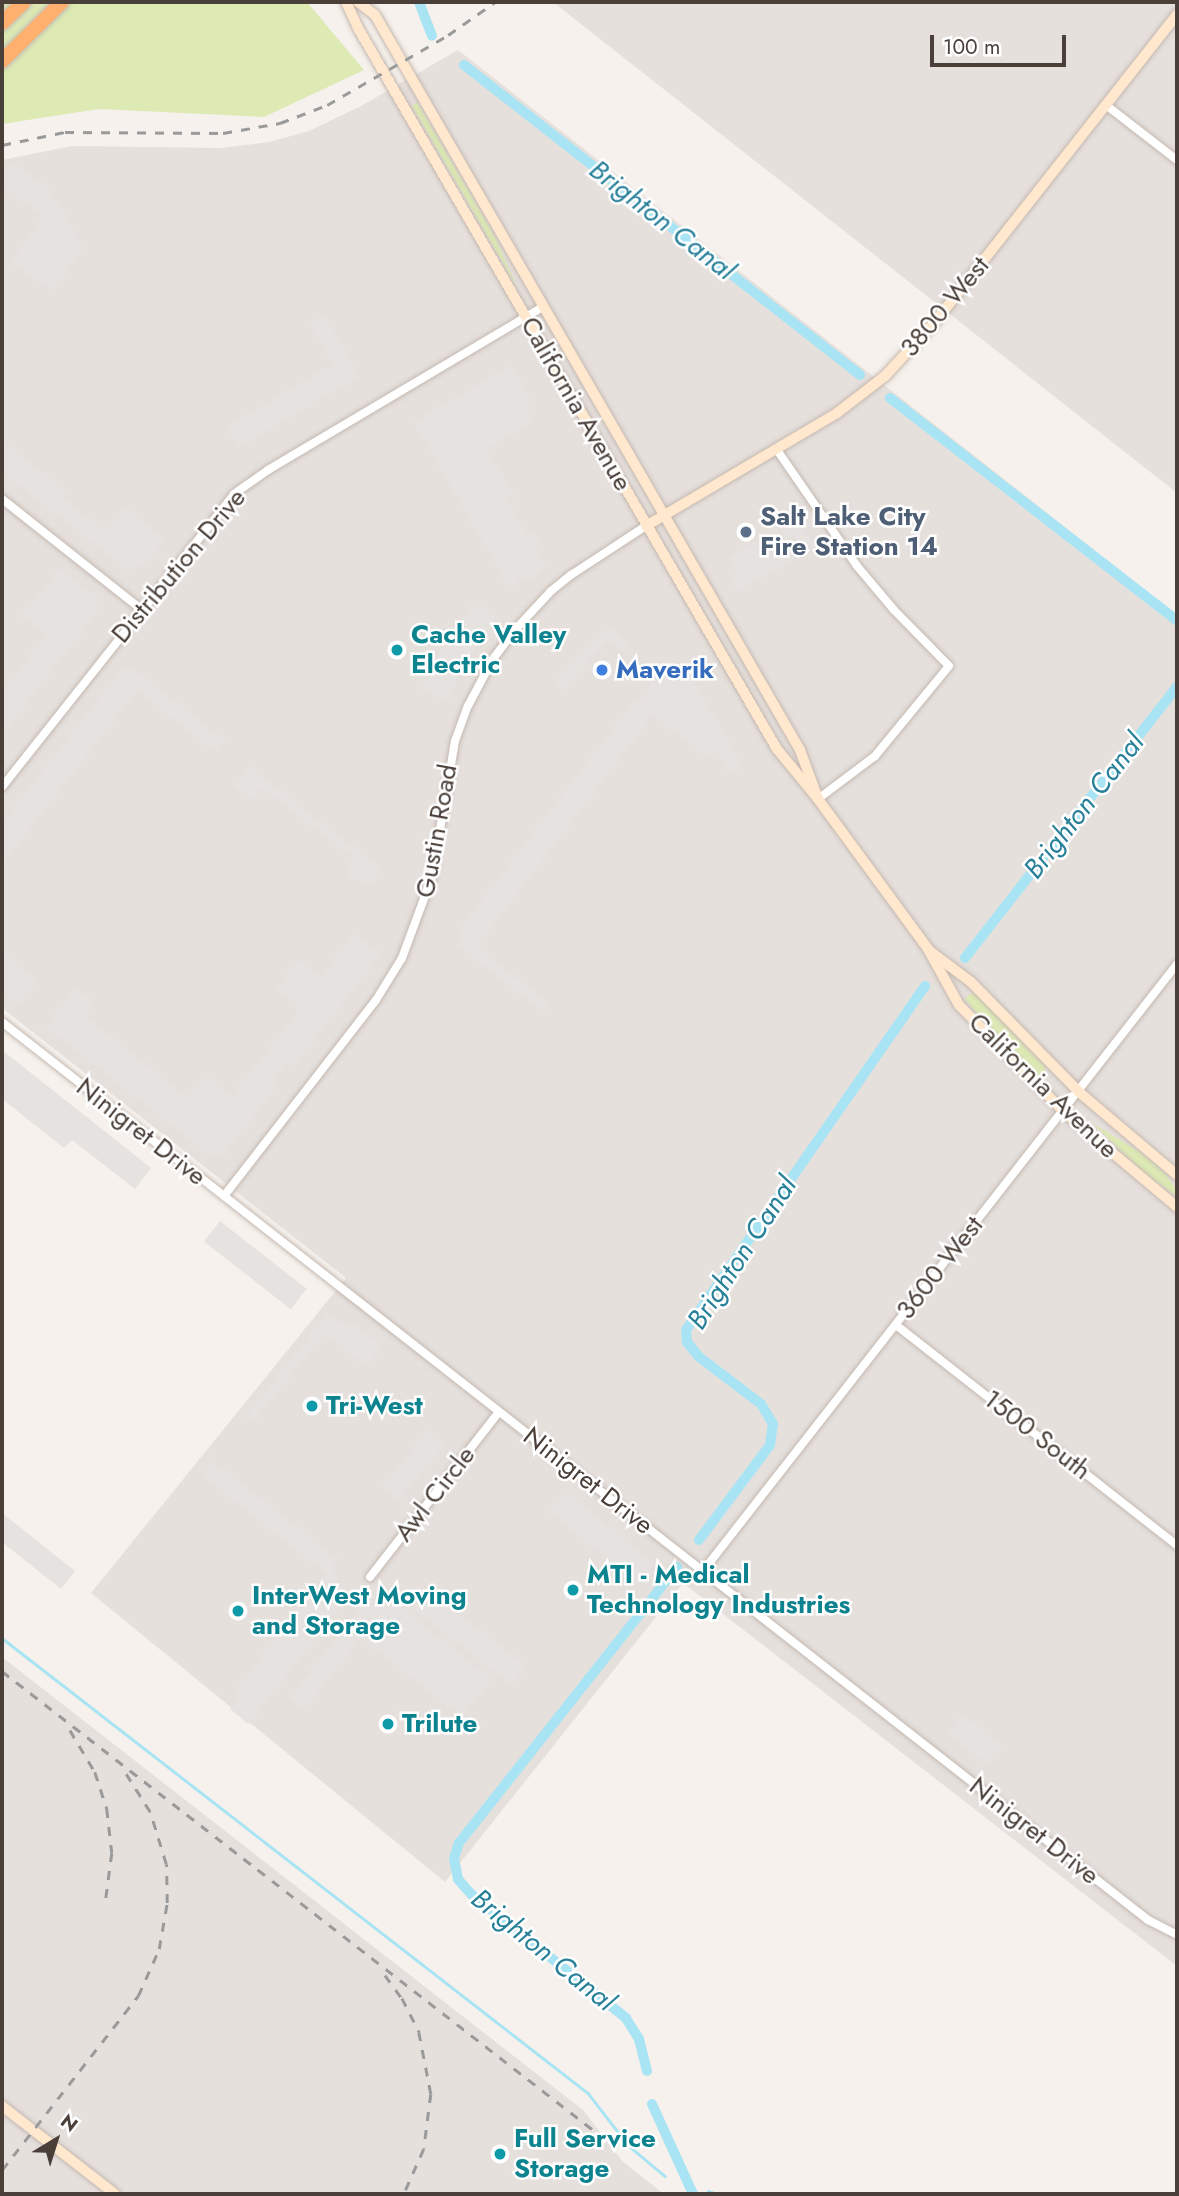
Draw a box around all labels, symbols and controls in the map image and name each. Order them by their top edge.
scale bar [934,21,1070,65]
text: 100 m [943,32,1000,62]
water label: Brighton Canal [583,153,741,287]
street label: 3800 West [894,251,996,363]
street label: California Avenue [514,312,638,496]
street label: Distribution Drive [105,483,253,649]
place label: Salt Lake City Fire Station 14 [760,501,938,562]
marker: Salt Lake City Fire Station 14 [738,524,754,540]
place label: Cache Valley Electric [411,619,566,680]
marker: Cache Valley Electric [389,642,405,658]
place label: Maverik [616,654,714,686]
marker: Maverik [594,662,610,678]
water label: Brighton Canal [1017,727,1151,885]
street label: Gustin Road [410,762,464,900]
street label: California Avenue [962,1007,1124,1165]
street label: Ninigret Drive [70,1072,212,1192]
water label: Brighton Canal [680,1170,804,1336]
street label: 3600 West [890,1210,990,1326]
street label: 1500 South [977,1384,1097,1486]
place label: Tri-West [326,1390,423,1422]
marker: Tri-West [304,1398,320,1414]
street label: Ninigret Drive [517,1421,659,1541]
street label: Awl Circle [388,1440,482,1548]
place label: MTI - Medical Technology Industries [587,1559,850,1620]
place label: InterWest Moving and Storage [252,1580,467,1642]
marker: MTI - Medical Technology Industries [565,1582,581,1598]
marker: InterWest Moving and Storage [230,1603,246,1619]
place label: Trilute [402,1708,478,1740]
marker: Trilute [380,1716,396,1732]
street label: Ninigret Drive [963,1771,1105,1891]
water label: Brighton Canal [464,1882,622,2018]
north arrow [21,2105,91,2175]
text: N [55,2108,83,2138]
place label: Full Service Storage [514,2123,656,2184]
marker: Full Service Storage [492,2146,508,2162]

